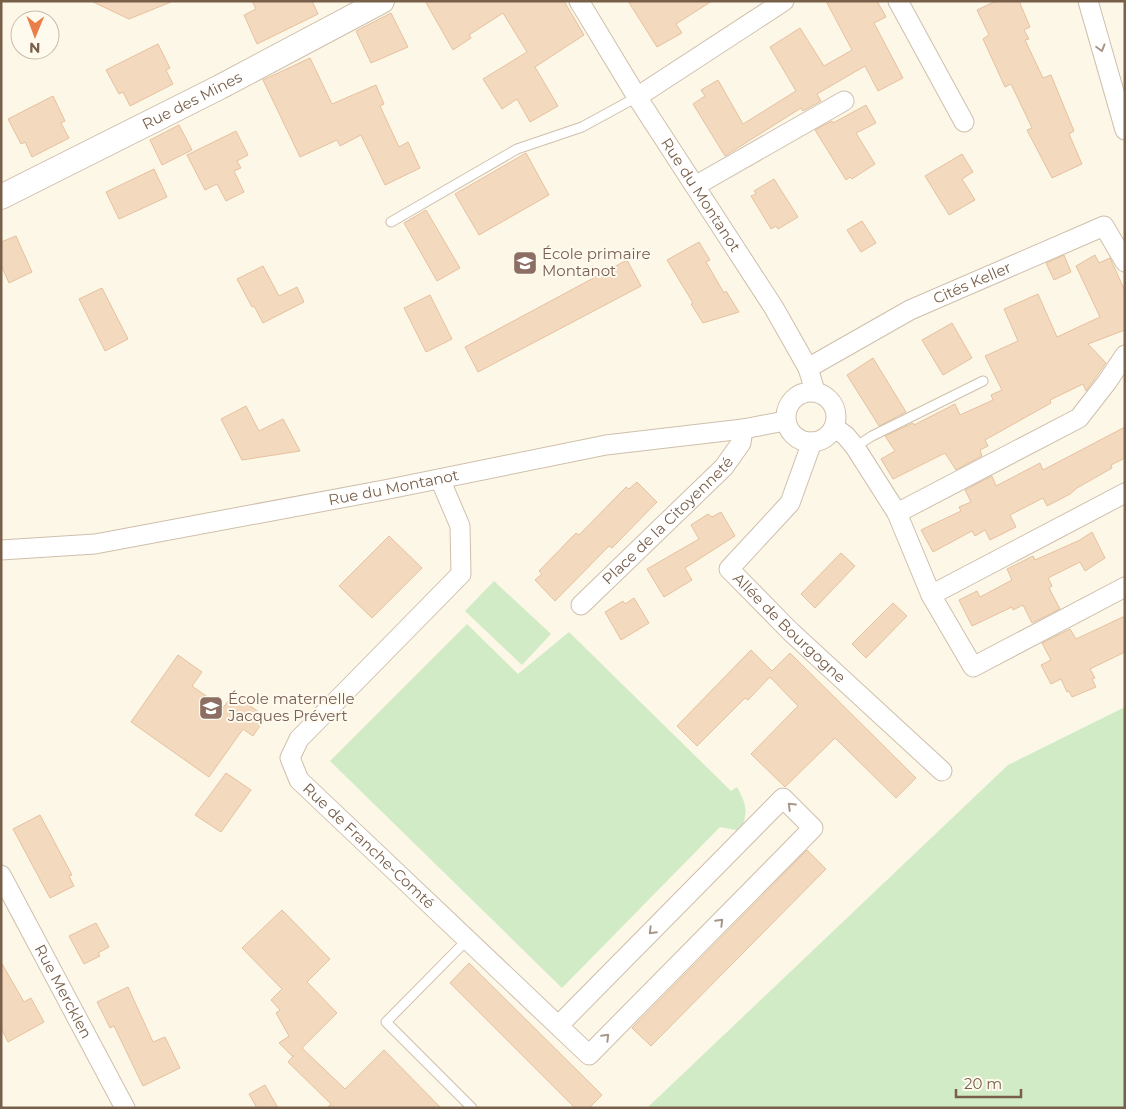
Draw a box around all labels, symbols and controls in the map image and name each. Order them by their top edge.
north arrow [10,10,60,60]
text: N [29,39,41,57]
one-way arrow [1096,43,1106,52]
street label: Rue des Mines [139,67,245,134]
street label: Rue du Montanot [657,134,745,255]
place label: École primaire Montanot [542,244,650,280]
school or university icon: École primaire Montanot [512,250,538,276]
street label: Cités Keller [930,257,1014,308]
street label: Place de la Citoyenneté [598,453,737,588]
street label: Rue du Montanot [327,465,460,509]
street label: Allée de Bourgogne [729,569,850,687]
place label: École maternelle Jacques Prévert [227,689,355,725]
school or university icon: École maternelle Jacques Prévert [198,695,224,721]
street label: Rue de Franche-Comté [299,779,439,913]
one-way arrow [788,803,797,812]
one-way arrow [714,918,723,927]
one-way arrow [649,925,658,934]
street label: Rue Mercklen [31,941,96,1042]
one-way arrow [600,1034,609,1043]
scale bar [956,1066,1021,1098]
text: 20 m [964,1074,1002,1093]

